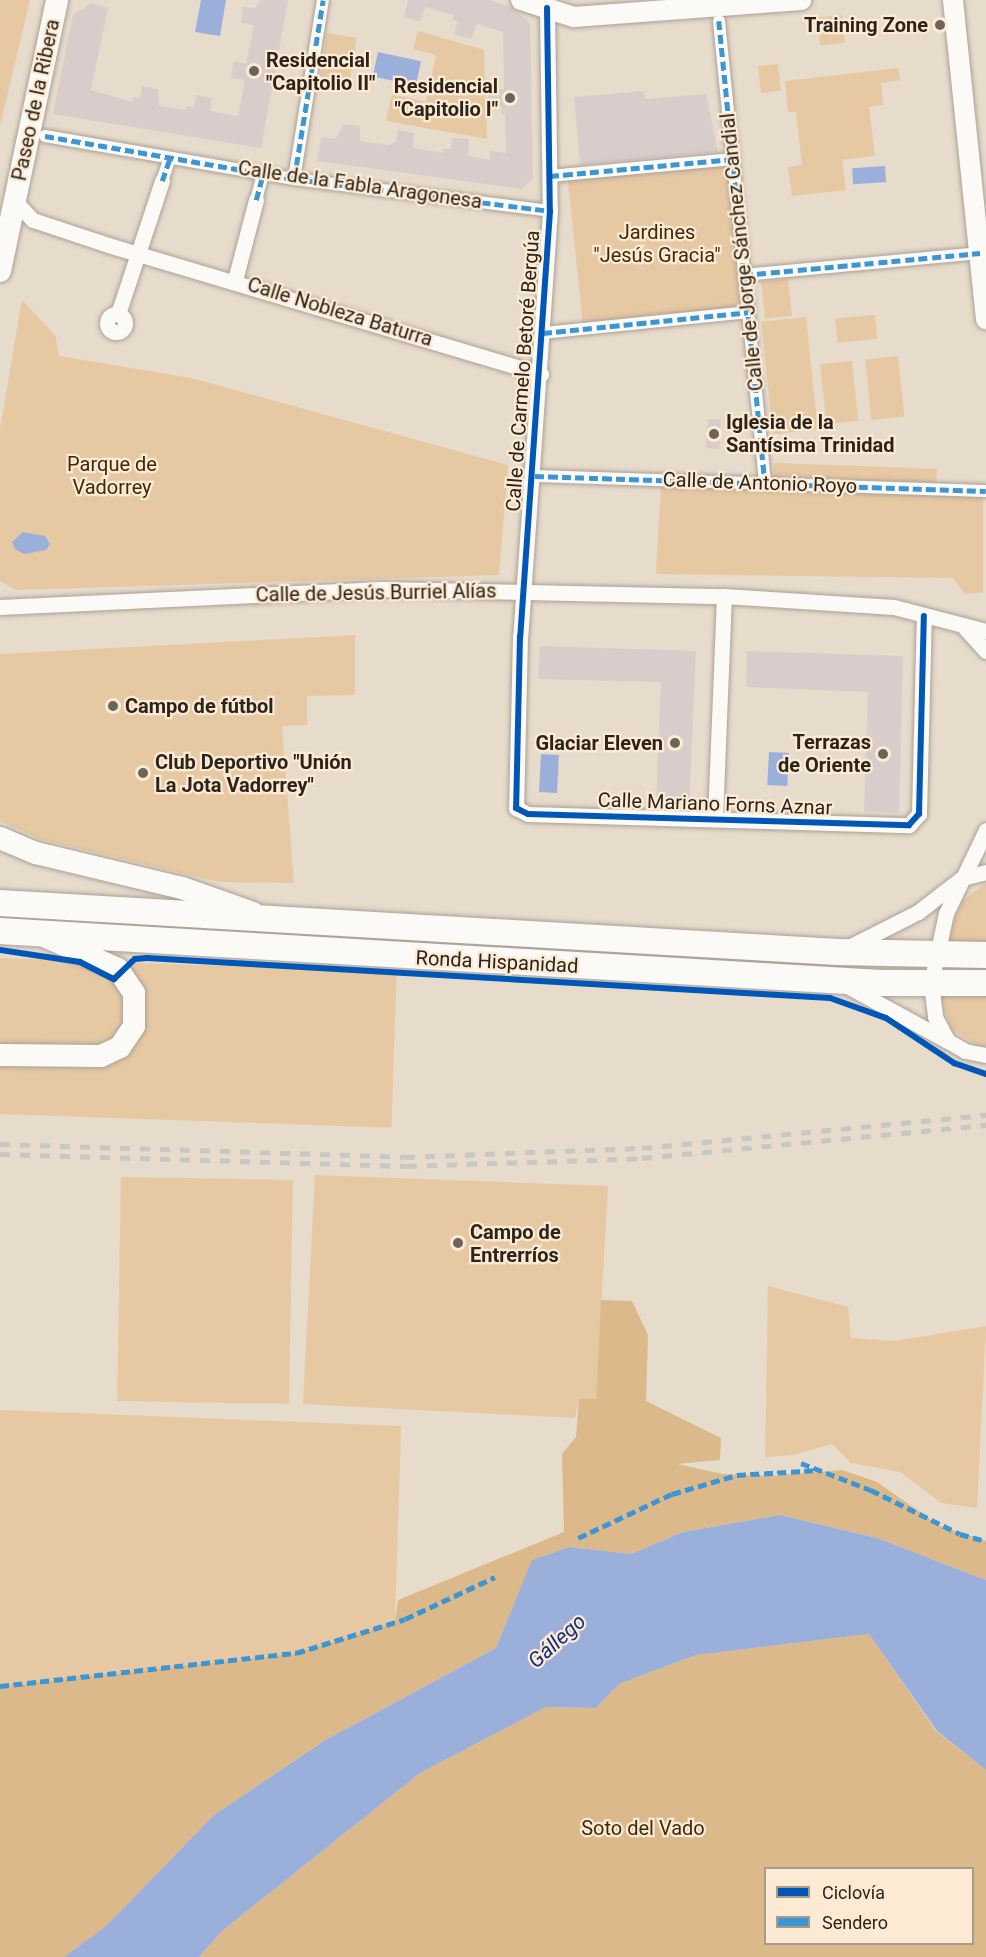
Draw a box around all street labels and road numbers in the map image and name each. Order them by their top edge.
street label: Paseo de la Ribera [7,17,65,183]
street label: Calle de Jorge Sánchez Candial [715,112,769,392]
street label: Calle de la Fabla Aragonesa [236,156,484,214]
street label: Calle de Carmelo Betoré Bergúa [501,230,545,512]
street label: Calle Nobleza Baturra [245,272,435,352]
street label: Calle de Antonio Royo [662,468,858,498]
street label: Calle de Jesús Burriel Alías [255,579,497,607]
street label: Calle Mariano Forns Aznar [597,788,833,820]
street label: Ronda Hispanidad [415,946,579,978]

